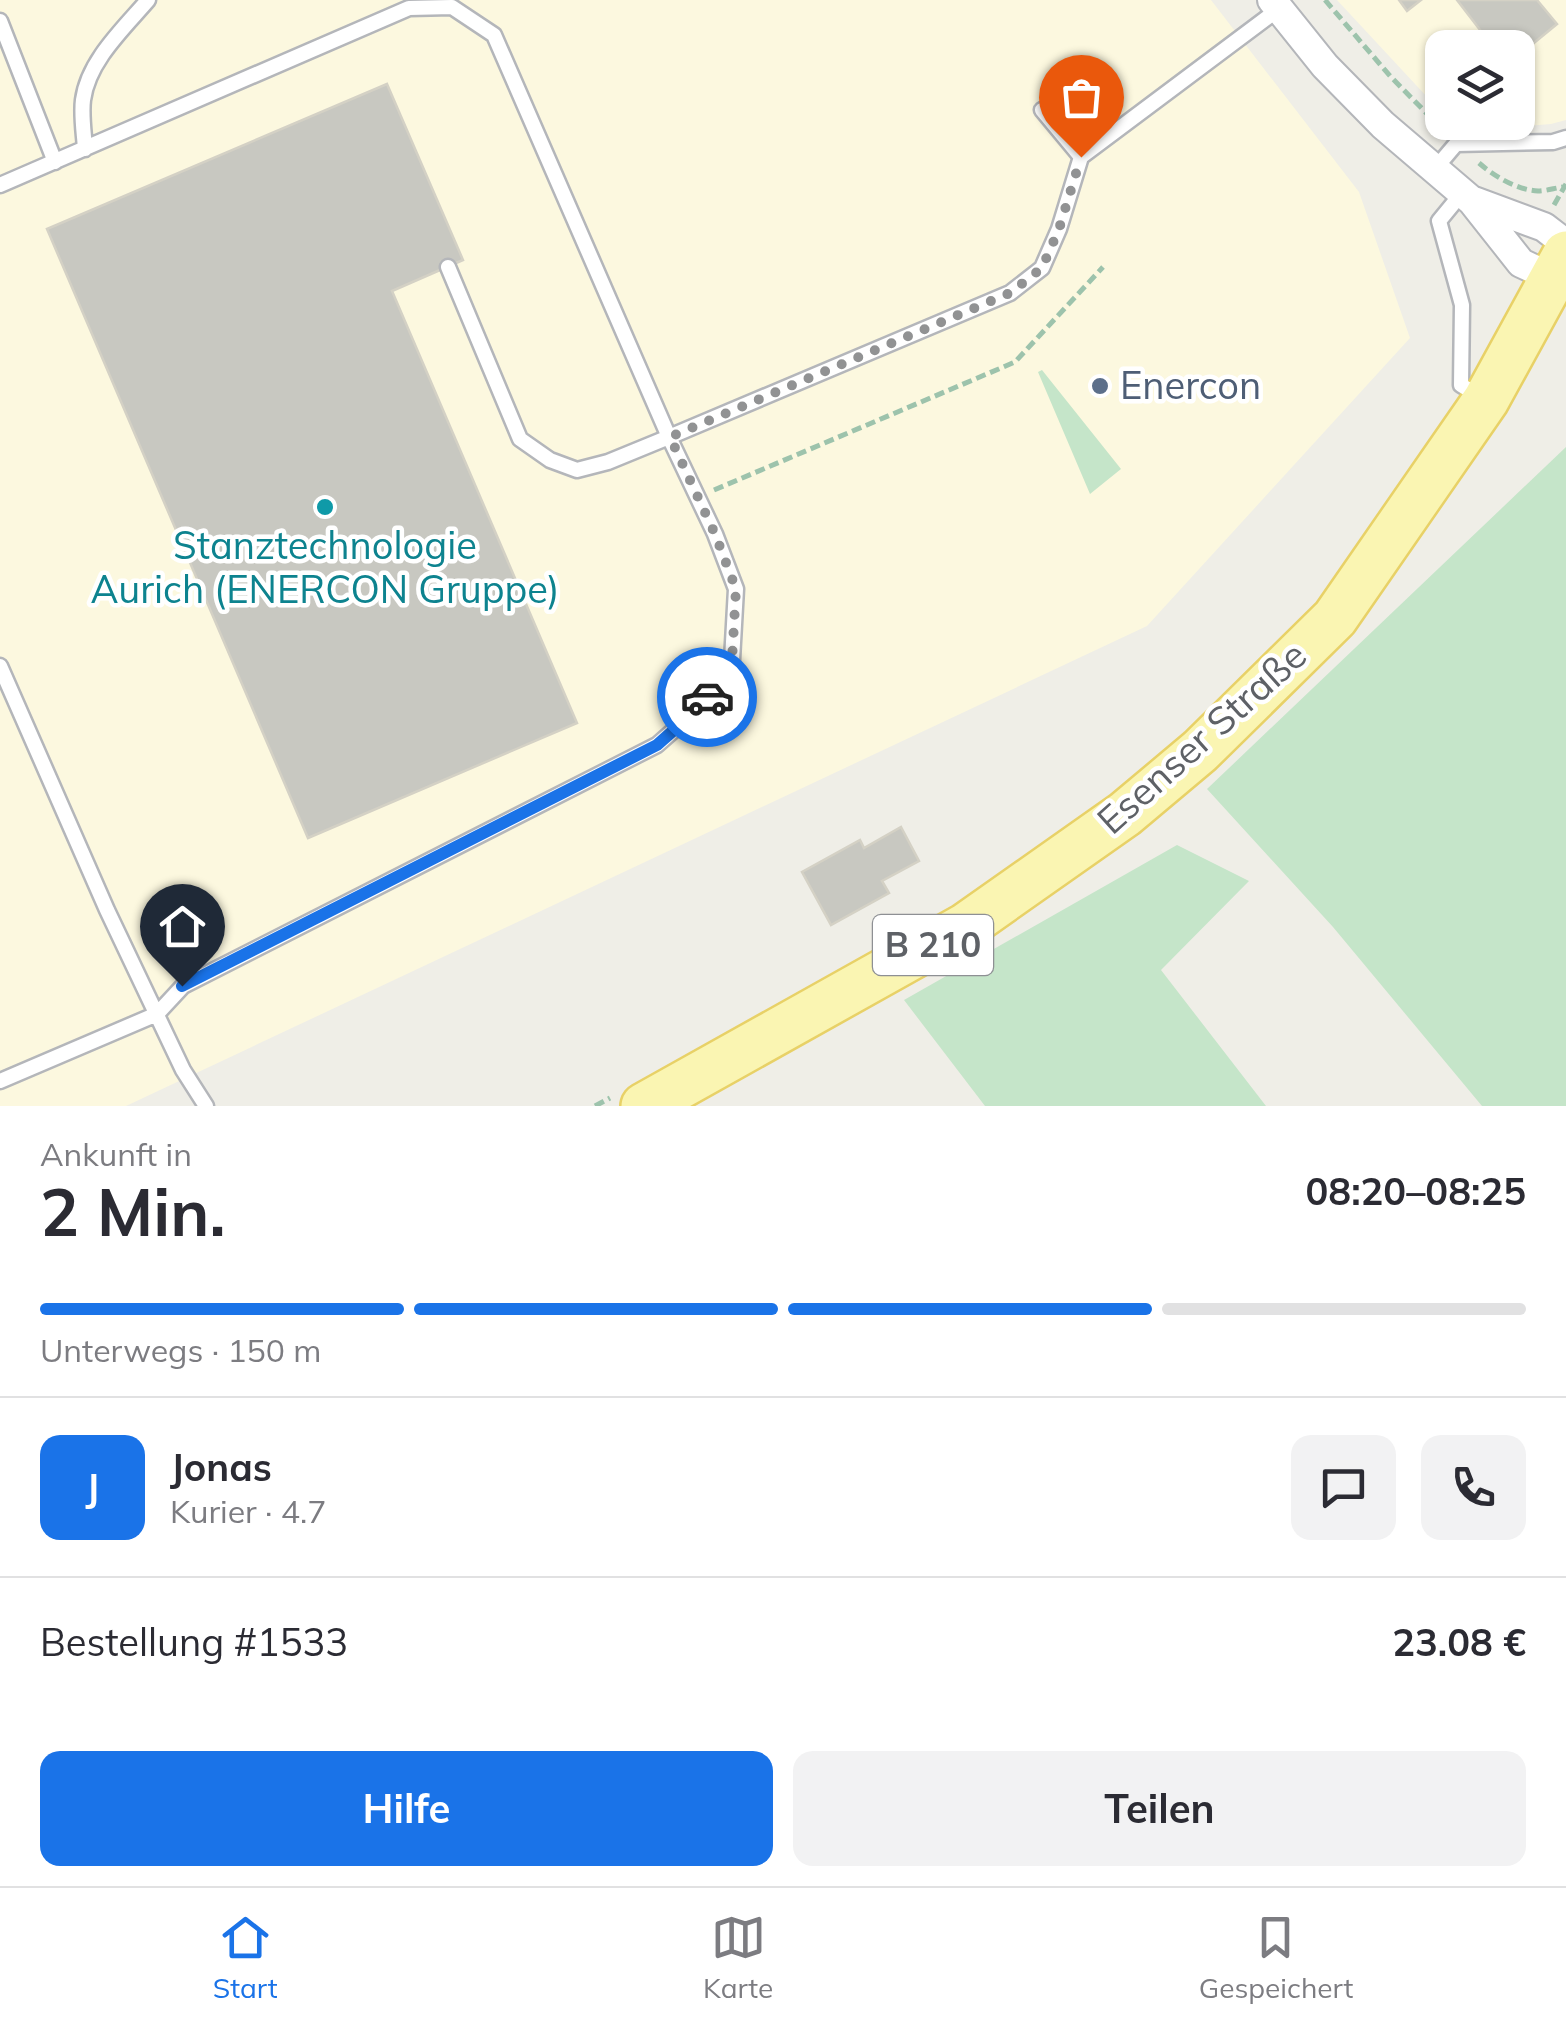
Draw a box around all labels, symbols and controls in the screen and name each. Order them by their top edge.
map controls [1425,30,1535,140]
button: layers [1425,30,1535,140]
pin [1039,55,1124,158]
icon: bag [1054,70,1109,125]
place label: Enercon [1120,361,1261,409]
marker: Enercon [1089,375,1111,397]
marker: Stanztechnologie Aurich (ENERCON Gruppe) [314,496,336,518]
place label: Stanztechnologie Aurich (ENERCON Gruppe) [90,521,560,613]
street label: Esenser Straße [1087,631,1316,844]
courier [657,647,757,747]
icon: car [680,670,735,725]
pin [140,884,225,987]
icon: home [155,899,210,954]
road number: B 210 [873,915,993,975]
text: Ankunft in [40,1134,192,1174]
text: 08:20–08:25 [1306,1167,1526,1215]
text: 2 Min. [40,1171,226,1252]
text: Unterwegs · 150 m [40,1330,321,1370]
button: chat [1291,1435,1396,1540]
button: phone [1421,1435,1526,1540]
text: Jonas [170,1443,272,1491]
text: J [86,1463,99,1511]
text: Kurier · 4.7 [170,1491,326,1531]
text: Bestellung #1533 [40,1618,348,1666]
text: 23.08 € [1392,1618,1526,1666]
button: Hilfe [40,1751,773,1866]
button: Teilen [793,1751,1526,1866]
tab: Start [213,1910,277,2005]
tab: Karte [703,1910,773,2005]
tab: Gespeichert [1199,1910,1353,2005]

